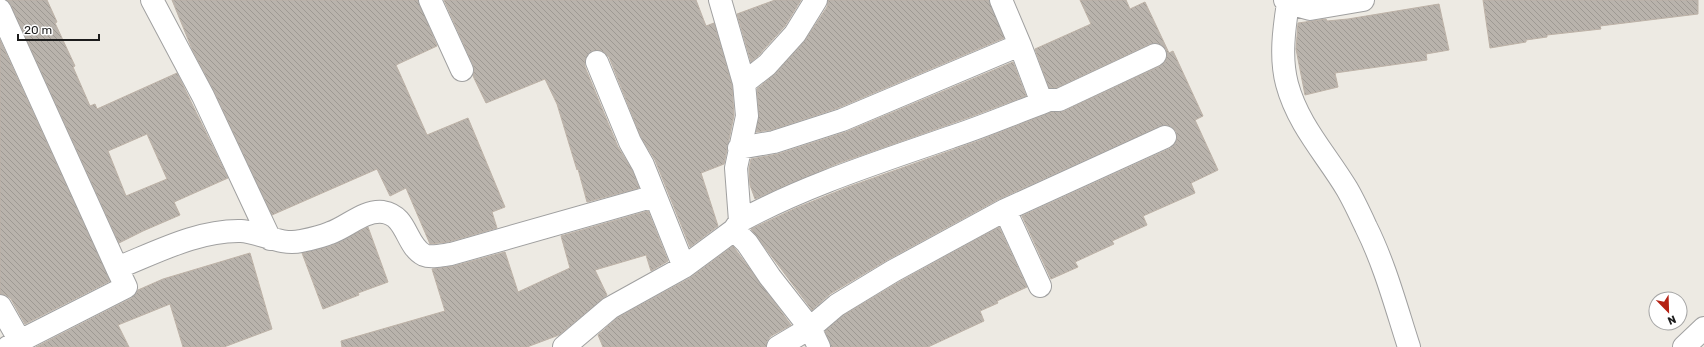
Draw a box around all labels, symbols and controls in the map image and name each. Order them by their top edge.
scale bar [18,16,99,42]
text: 20 m [24,23,52,37]
north arrow [1648,291,1688,331]
text: N [1665,312,1678,327]

